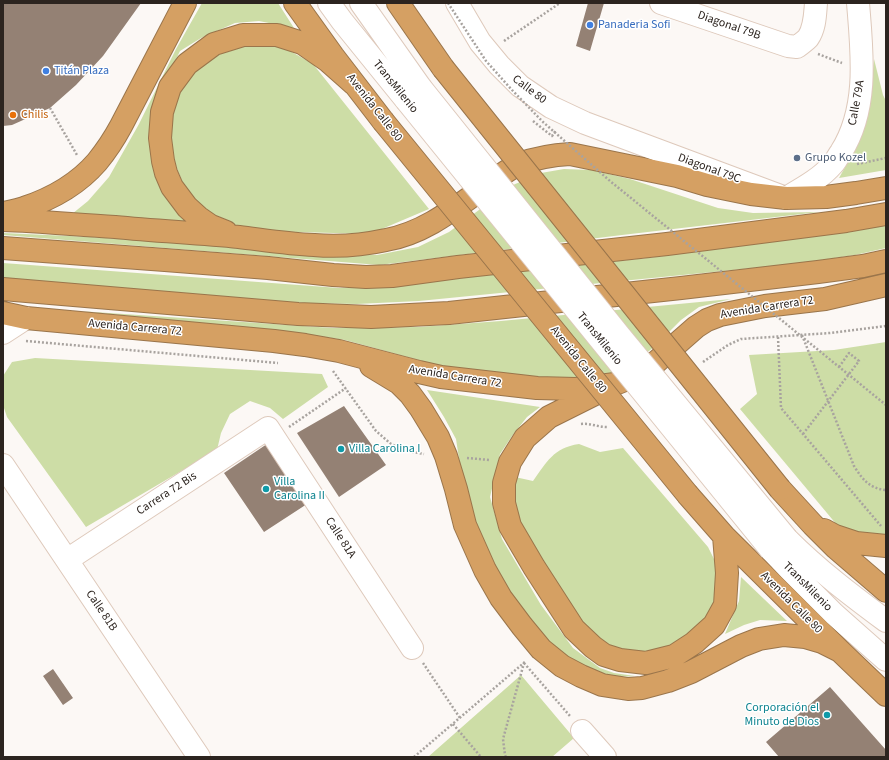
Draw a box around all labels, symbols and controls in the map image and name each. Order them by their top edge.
street label: Diagonal 79B [696,8,762,44]
place label: Panaderia Sofi [598,18,670,32]
marker: Panaderia Sofi [585,20,595,30]
street label: TransMilenio [369,58,421,116]
place label: Titán Plaza [54,64,109,78]
marker: Titán Plaza [41,66,51,76]
street label: Avenida Calle 80 [343,71,405,145]
street label: Calle 80 [509,72,549,108]
street label: Calle 79A [846,79,868,127]
place label: Chilis [21,108,48,122]
marker: Chilis [8,110,18,120]
street label: Diagonal 79C [676,151,742,187]
place label: Grupo Kozel [805,151,866,165]
marker: Grupo Kozel [792,153,802,163]
street label: Avenida Carrera 72 [720,294,814,322]
street label: TransMilenio [573,310,625,368]
street label: Avenida Carrera 72 [88,317,182,339]
street label: Avenida Calle 80 [547,324,609,396]
street label: Avenida Carrera 72 [408,363,502,391]
place label: Villa Carolina I [349,442,420,456]
marker: Villa Carolina I [336,444,346,454]
street label: Carrera 72 Bis [134,469,200,519]
place label: Villa Carolina II [274,475,325,503]
marker: Villa Carolina II [261,484,271,494]
street label: Calle 81A [321,515,359,561]
street label: TransMilenio [779,559,835,615]
street label: Avenida Calle 80 [757,569,825,637]
street label: Calle 81B [82,588,120,634]
place label: Corporación el Minuto de Dios [745,701,819,729]
marker: Corporación el Minuto de Dios [822,710,832,720]

